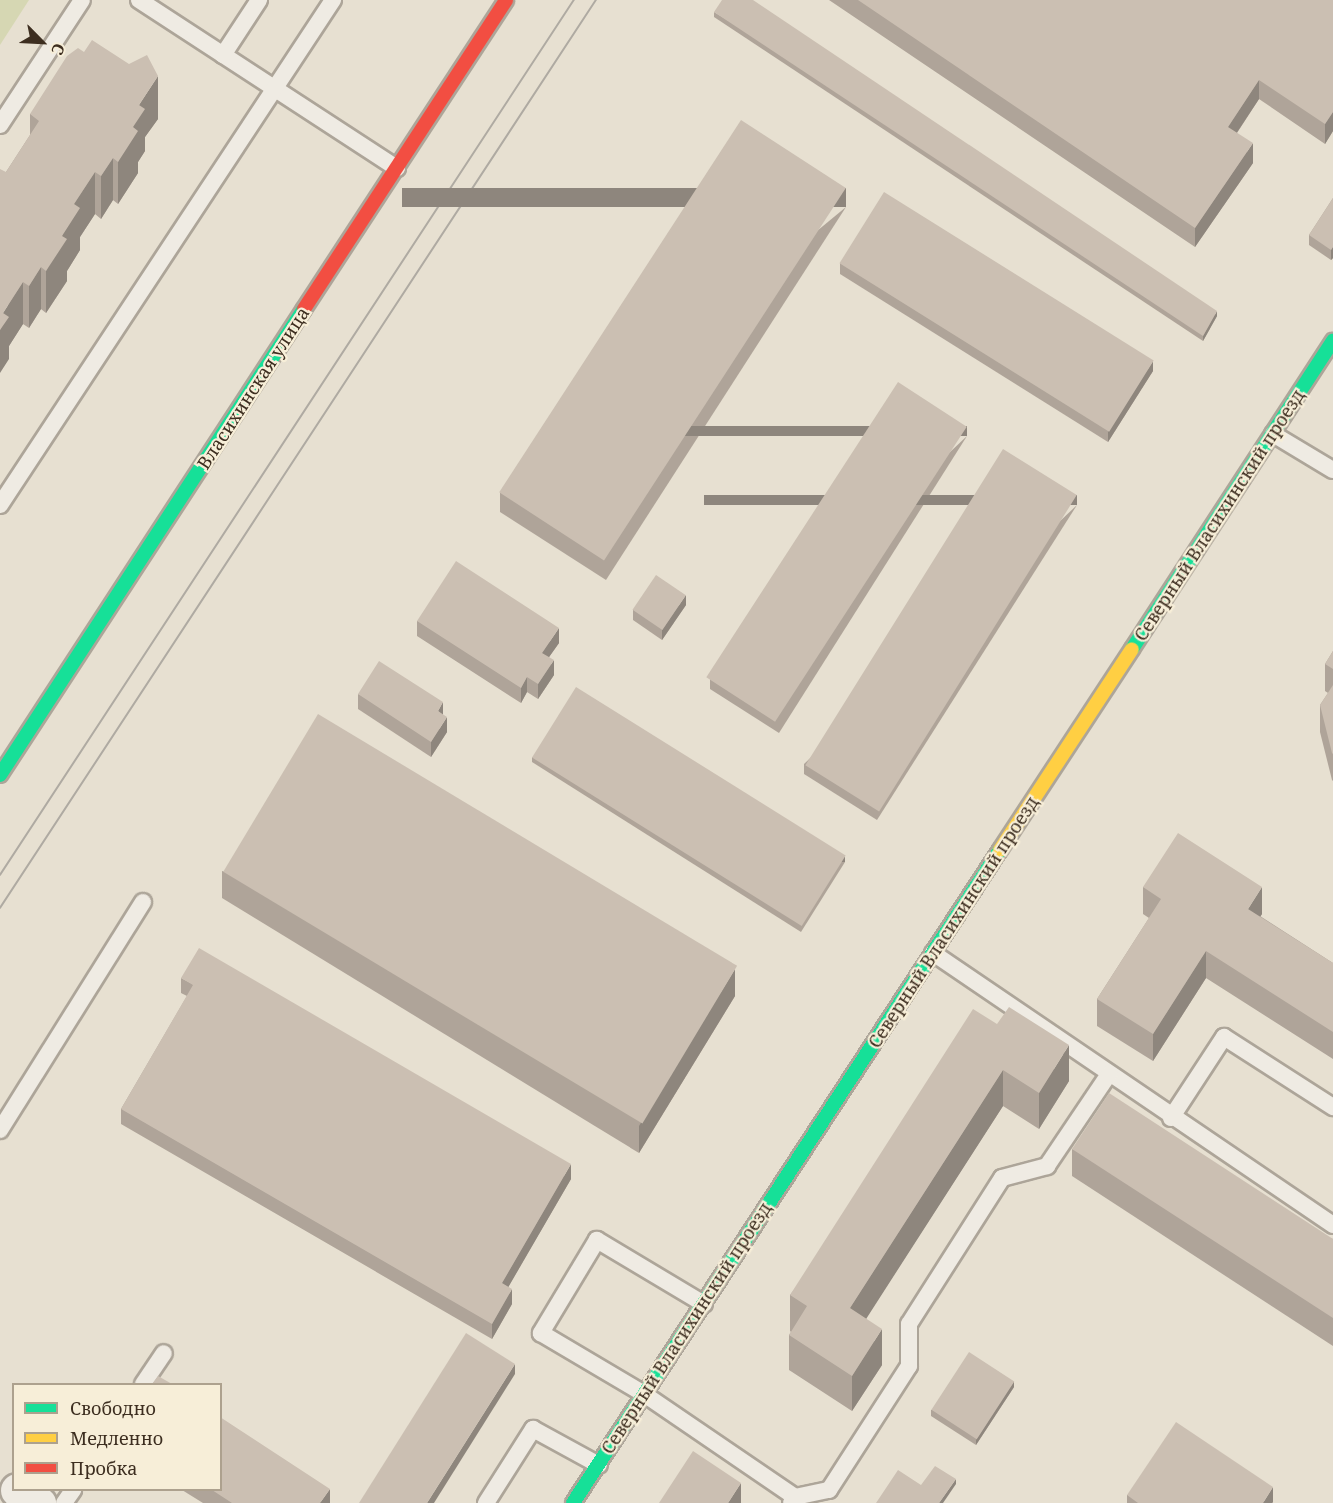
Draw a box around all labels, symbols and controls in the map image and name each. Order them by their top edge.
north arrow [12,12,72,72]
text: С [46,40,71,59]
street label: Власихинская улица [192,303,314,473]
street label: Северный Власихинский проезд [1129,385,1309,645]
street label: Северный Власихинский проезд [863,792,1043,1052]
street label: Северный Власихинский проезд [596,1198,776,1458]
legend [12,1383,222,1491]
text: Свободно [70,1396,156,1420]
text: Медленно [70,1426,163,1450]
text: Пробка [70,1456,137,1480]

